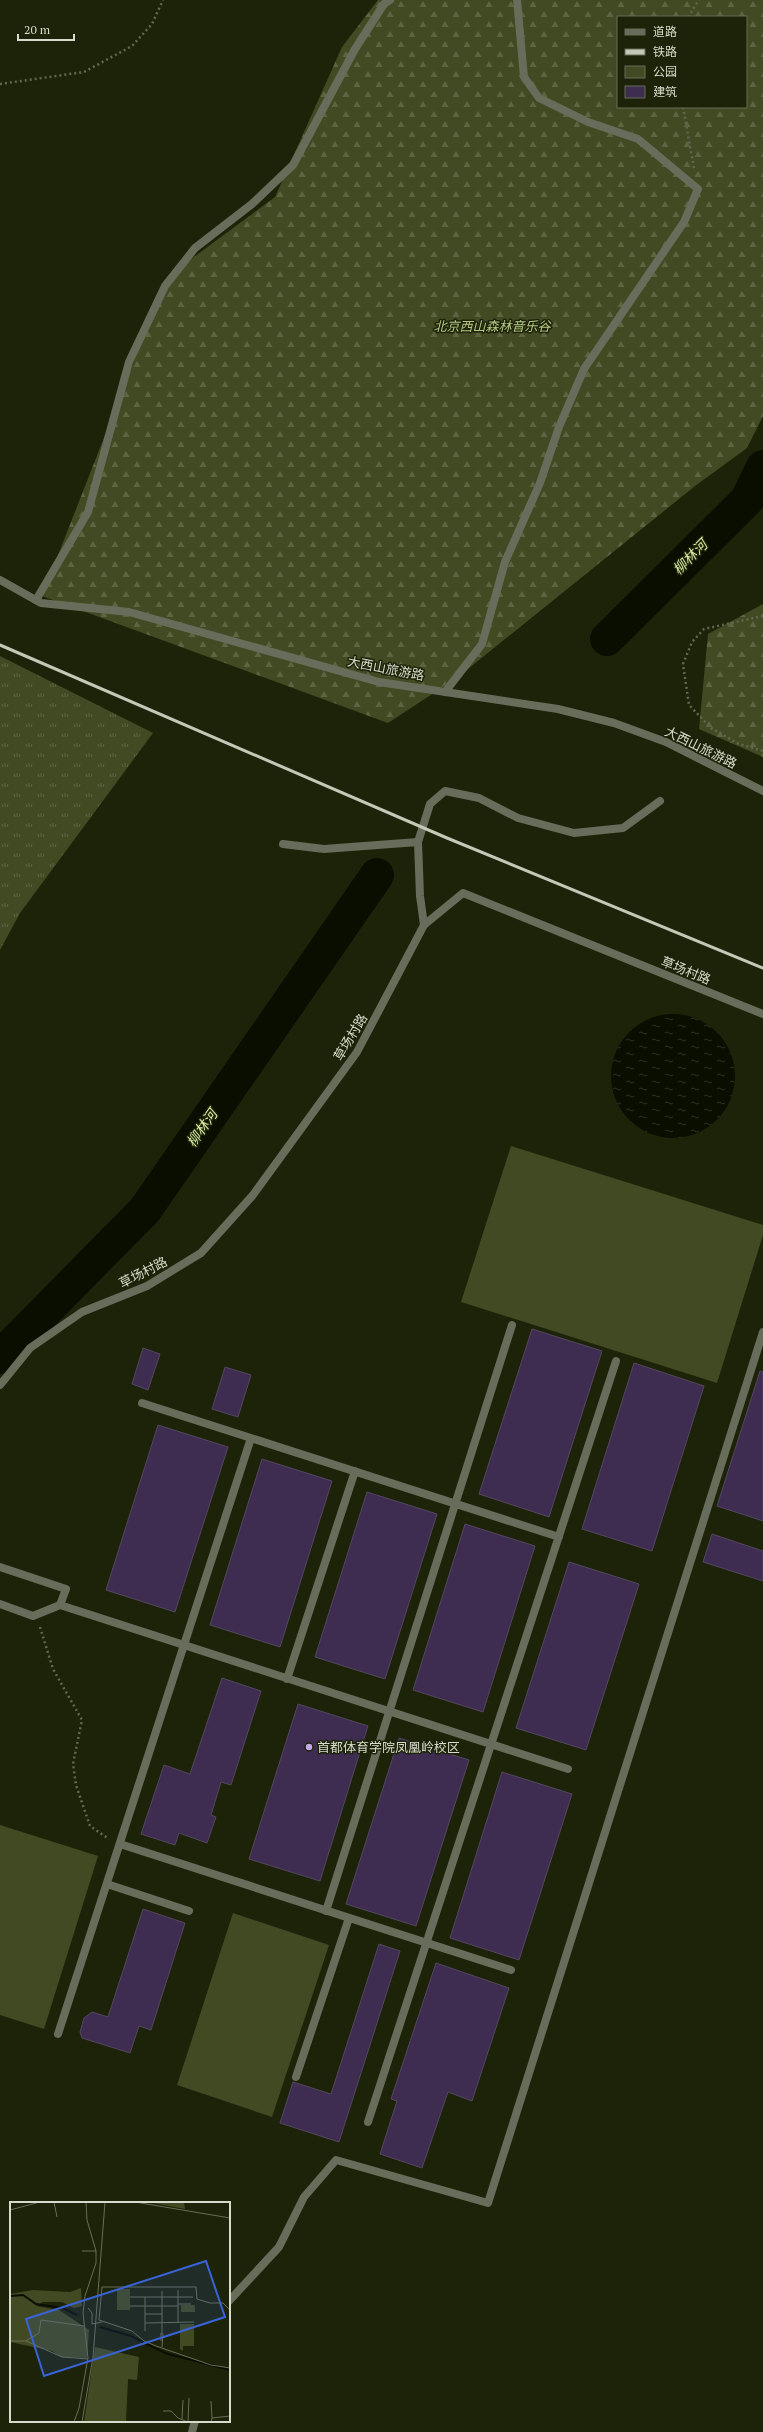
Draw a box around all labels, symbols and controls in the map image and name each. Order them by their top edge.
scale bar [18,16,74,42]
legend [617,16,747,108]
text: 20 m [24,22,51,37]
text: 道路 [653,24,677,39]
text: 铁路 [653,44,677,59]
text: 公园 [653,64,677,79]
text: 建筑 [653,84,677,99]
park label: 北京西山森林音乐谷 [433,317,551,335]
water label: 柳林河 [668,533,713,578]
street label: 大西山旅游路 [346,652,426,684]
street label: 大西山旅游路 [662,722,740,772]
street label: 草场村路 [659,952,713,988]
street label: 草场村路 [329,1010,371,1064]
water label: 柳林河 [182,1103,223,1150]
street label: 草场村路 [116,1252,170,1292]
place label: 首都体育学院凤凰岭校区 [317,1738,460,1756]
marker: 首都体育学院凤凰岭校区 [304,1742,314,1752]
inset map [10,2202,230,2422]

